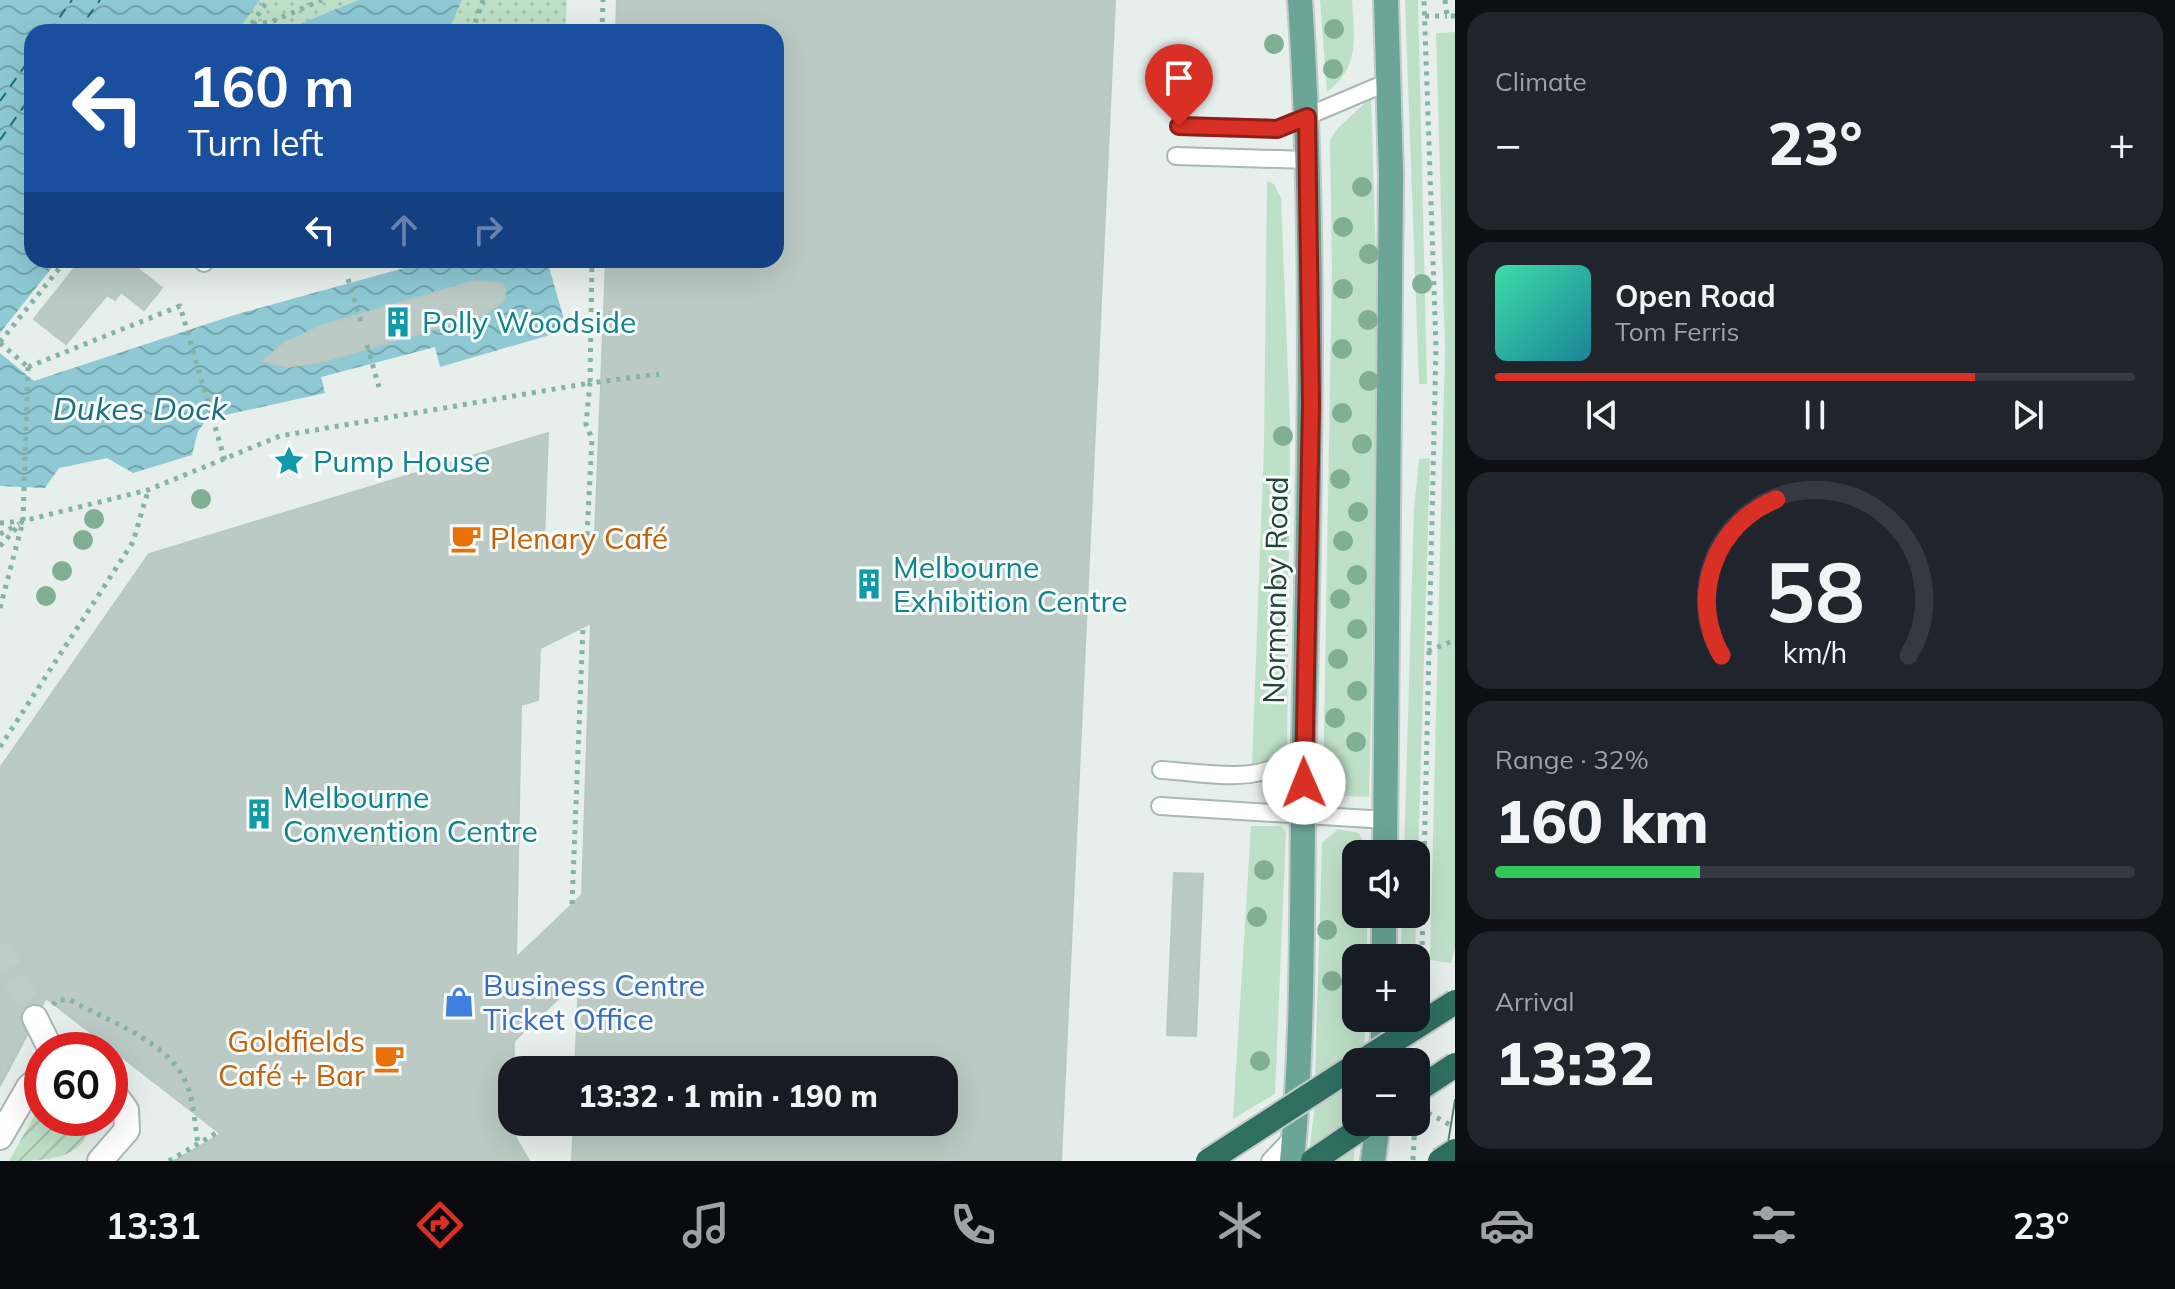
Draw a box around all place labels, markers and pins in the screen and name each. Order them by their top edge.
pin [1145,44,1213,126]
place label: Polly Woodside [422,303,636,341]
building icon: Polly Woodside [381,305,415,339]
place label: Pump House [313,442,490,480]
place icon: Pump House [272,444,306,478]
place label: Plenary Café [490,519,668,557]
cafe icon: Plenary Café [449,521,483,555]
place label: Melbourne Exhibition Centre [893,548,1128,620]
building icon: Melbourne Exhibition Centre [852,567,886,601]
place label: Melbourne Convention Centre [283,778,538,850]
building icon: Melbourne Convention Centre [242,797,276,831]
place label: Business Centre Ticket Office [483,966,705,1038]
shop icon: Business Centre Ticket Office [442,985,476,1019]
place label: Goldfields Café + Bar [218,1022,365,1094]
cafe icon: Goldfields Café + Bar [372,1041,406,1075]

